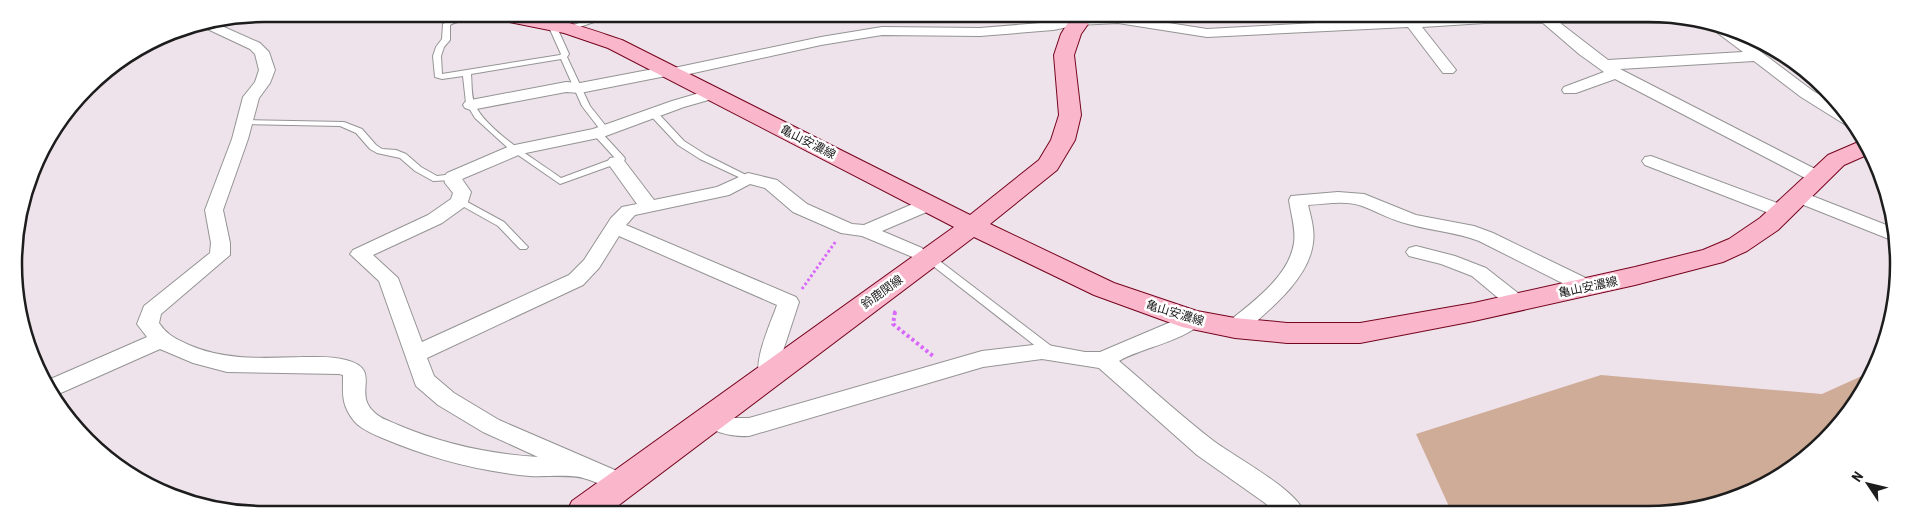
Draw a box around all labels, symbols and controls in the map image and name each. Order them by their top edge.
street label: 亀山安濃線 [778,122,838,162]
street label: 鈴鹿関線 [858,272,906,312]
street label: 亀山安濃線 [1557,274,1619,300]
street label: 亀山安濃線 [1144,298,1206,328]
north arrow [1843,459,1893,509]
text: N [1848,468,1866,485]

